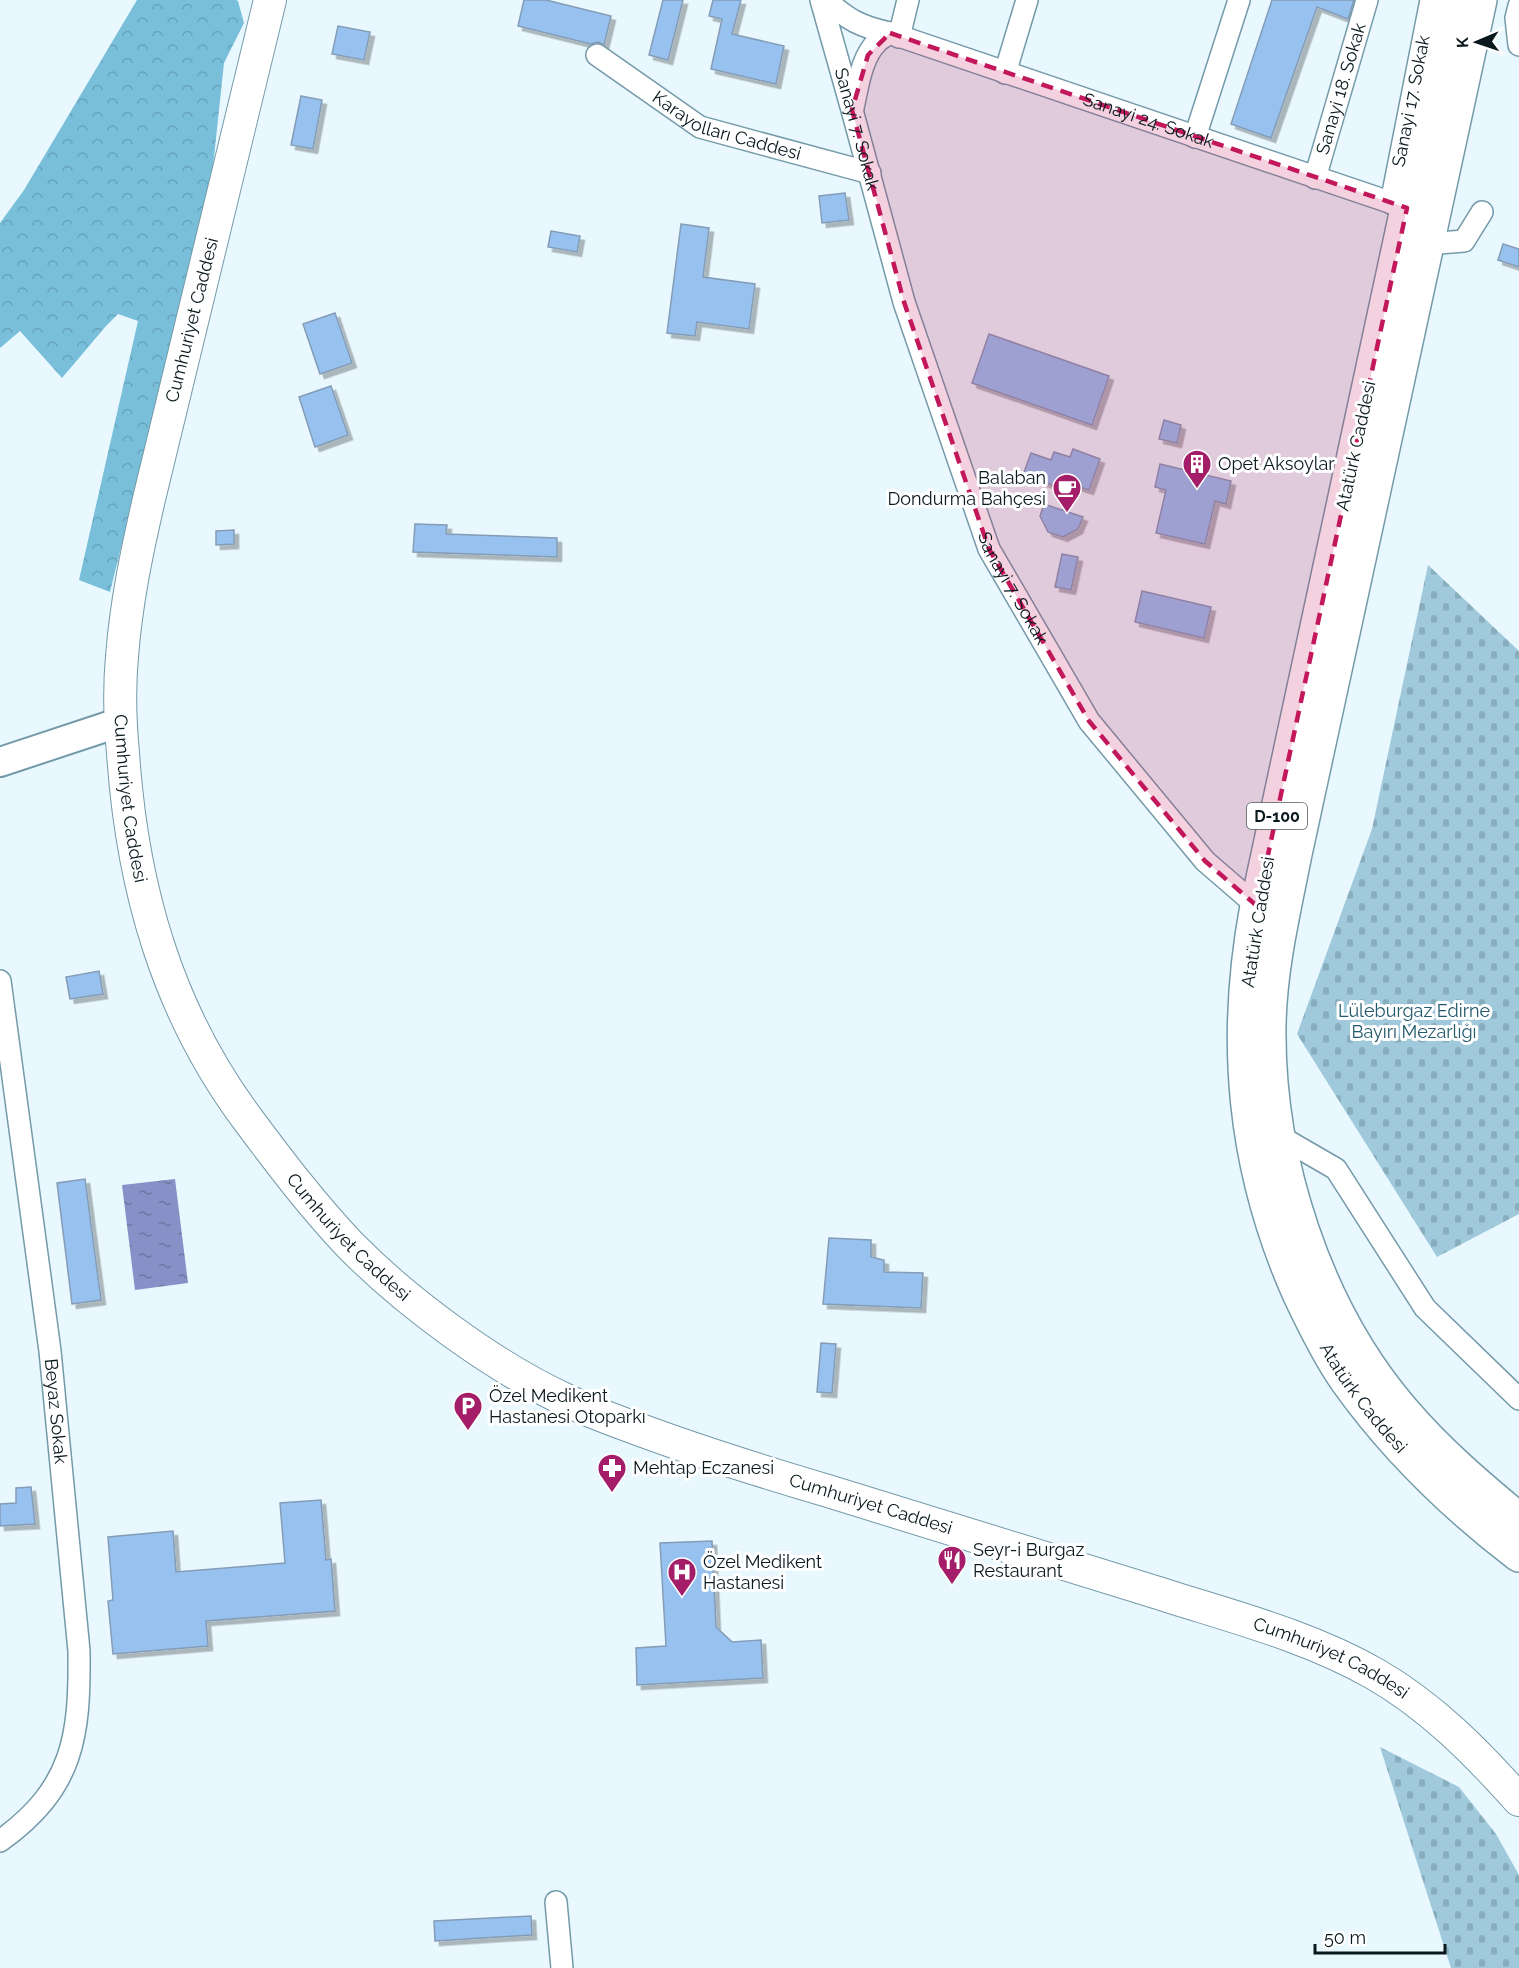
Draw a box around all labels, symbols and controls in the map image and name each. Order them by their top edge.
north arrow [1447,12,1507,72]
street label: Sanayi 18. Sokak [1311,20,1370,157]
street label: Sanayi 17. Sokak [1387,33,1434,168]
text: K [1453,37,1472,48]
street label: Sanayi 7. Sokak [831,65,884,193]
street label: Karayolları Caddesi [649,86,803,164]
street label: Sanayi 24. Sokak [1080,88,1217,152]
street label: Cumhuriyet Caddesi [161,235,222,405]
street label: Atatürk Caddesi [1331,379,1380,513]
building icon: Opet Aksoylar [1181,448,1213,490]
place label: Opet Aksoylar [1218,453,1335,474]
place label: Balaban Dondurma Bahçesi [888,467,1046,509]
cafe icon: Balaban Dondurma Bahçesi [1051,472,1083,514]
street label: Sanayi 7. Sokak [974,529,1053,648]
street label: Cumhuriyet Caddesi [110,714,152,884]
road number: D-100 [1247,803,1307,829]
street label: Atatürk Caddesi [1237,855,1278,989]
park label: Lüleburgaz Edirne Bayırı Mezarlığı [1338,1000,1490,1042]
street label: Cumhuriyet Caddesi [283,1169,415,1305]
street label: Atatürk Caddesi [1316,1339,1412,1457]
street label: Beyaz Sokak [41,1358,72,1465]
place label: Özel Medikent Hastanesi Otoparkı [489,1385,646,1427]
parking icon: Özel Medikent Hastanesi Otoparkı [452,1390,484,1432]
pharmacy icon: Mehtap Eczanesi [596,1452,628,1494]
place label: Mehtap Eczanesi [633,1457,774,1478]
street label: Cumhuriyet Caddesi [787,1469,955,1538]
place label: Seyr-i Burgaz Restaurant [973,1539,1084,1581]
restaurant icon: Seyr-i Burgaz Restaurant [936,1544,968,1586]
place label: Özel Medikent Hastanesi [703,1551,822,1593]
hospital icon: Özel Medikent Hastanesi [666,1556,698,1598]
street label: Cumhuriyet Caddesi [1251,1613,1413,1703]
scale bar [1315,1917,1446,1955]
text: 50 m [1324,1927,1366,1948]

